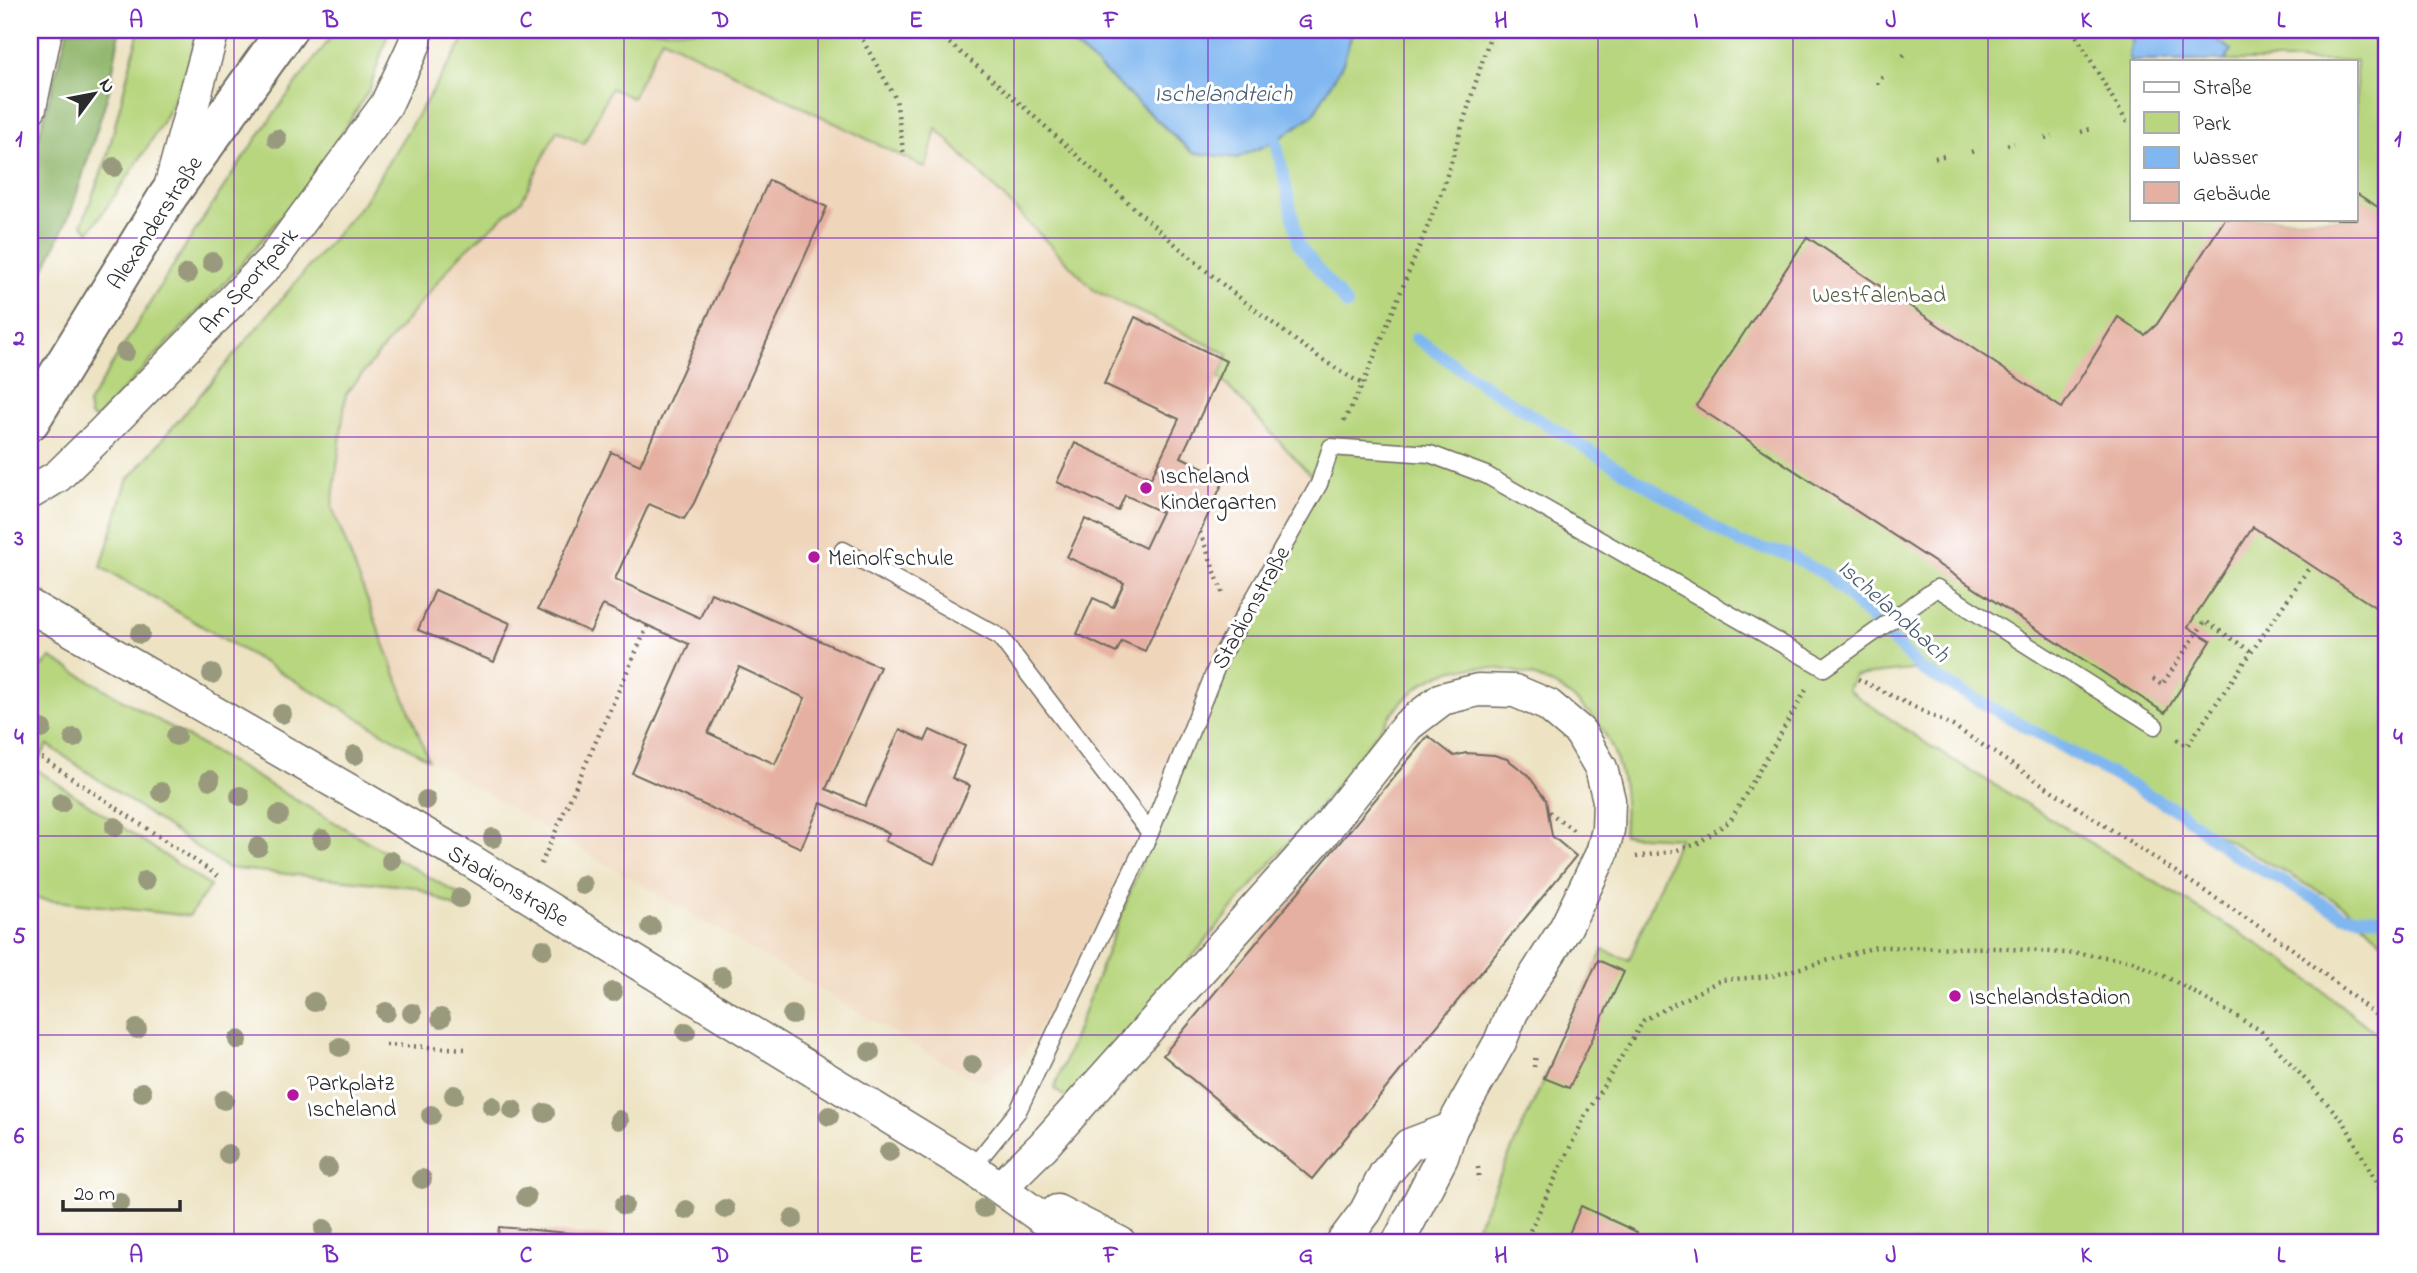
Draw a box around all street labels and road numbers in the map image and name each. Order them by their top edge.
street label: Alexanderstraße [100,149,212,297]
street label: Am Sportpark [193,220,308,343]
street label: Stadionstraße [1205,540,1300,676]
street label: Stadionstraße [441,838,575,937]

